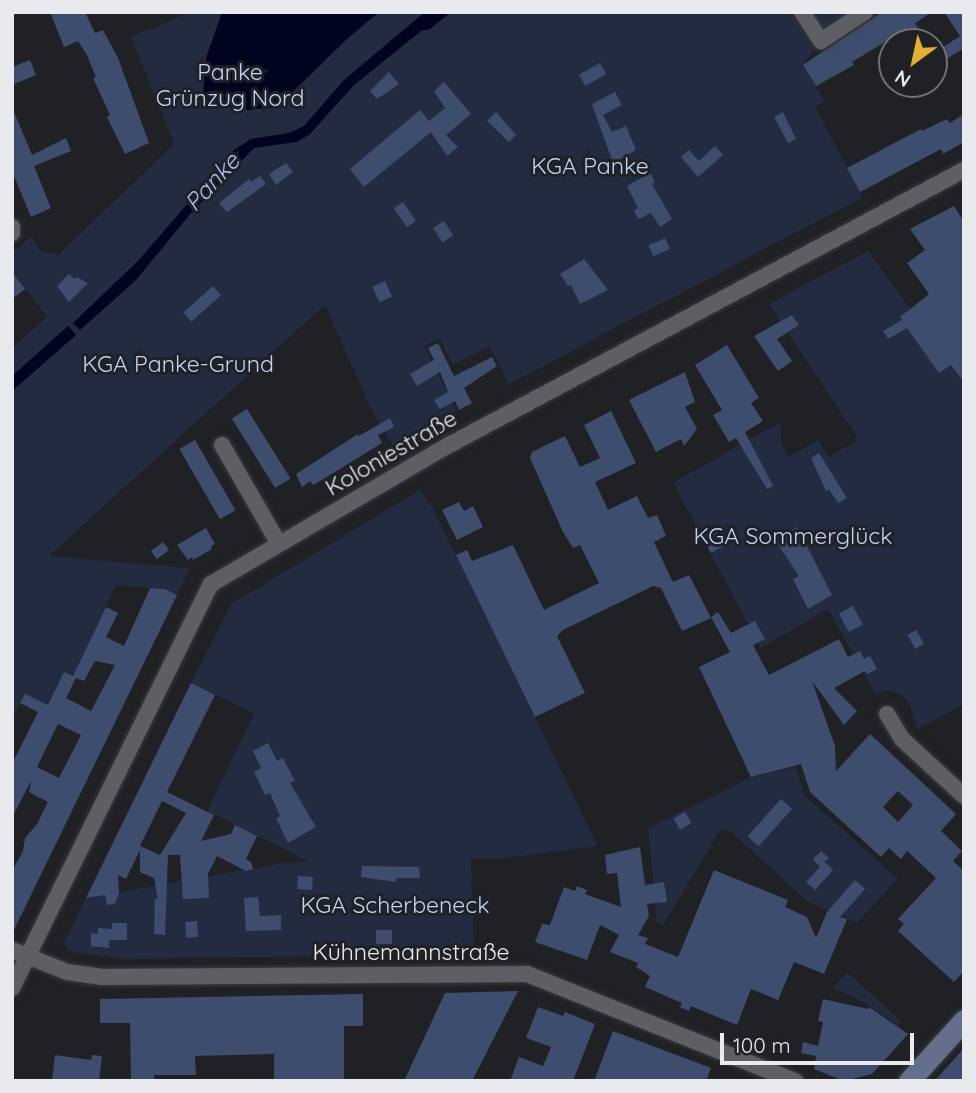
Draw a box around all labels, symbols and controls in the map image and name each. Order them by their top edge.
north arrow [878,28,948,98]
park label: Panke Grünzug Nord [156,58,304,112]
text: N [890,65,915,93]
water label: Panke [178,147,246,217]
park label: KGA Panke [531,152,649,180]
park label: KGA Panke-Grund [82,350,274,378]
street label: Koloniestraße [320,404,462,502]
park label: KGA Sommerglück [693,522,893,550]
park label: KGA Scherbeneck [300,891,490,919]
street label: Kühnemannstraße [312,938,510,966]
scale bar [724,1020,918,1064]
text: 100 m [733,1032,791,1058]

